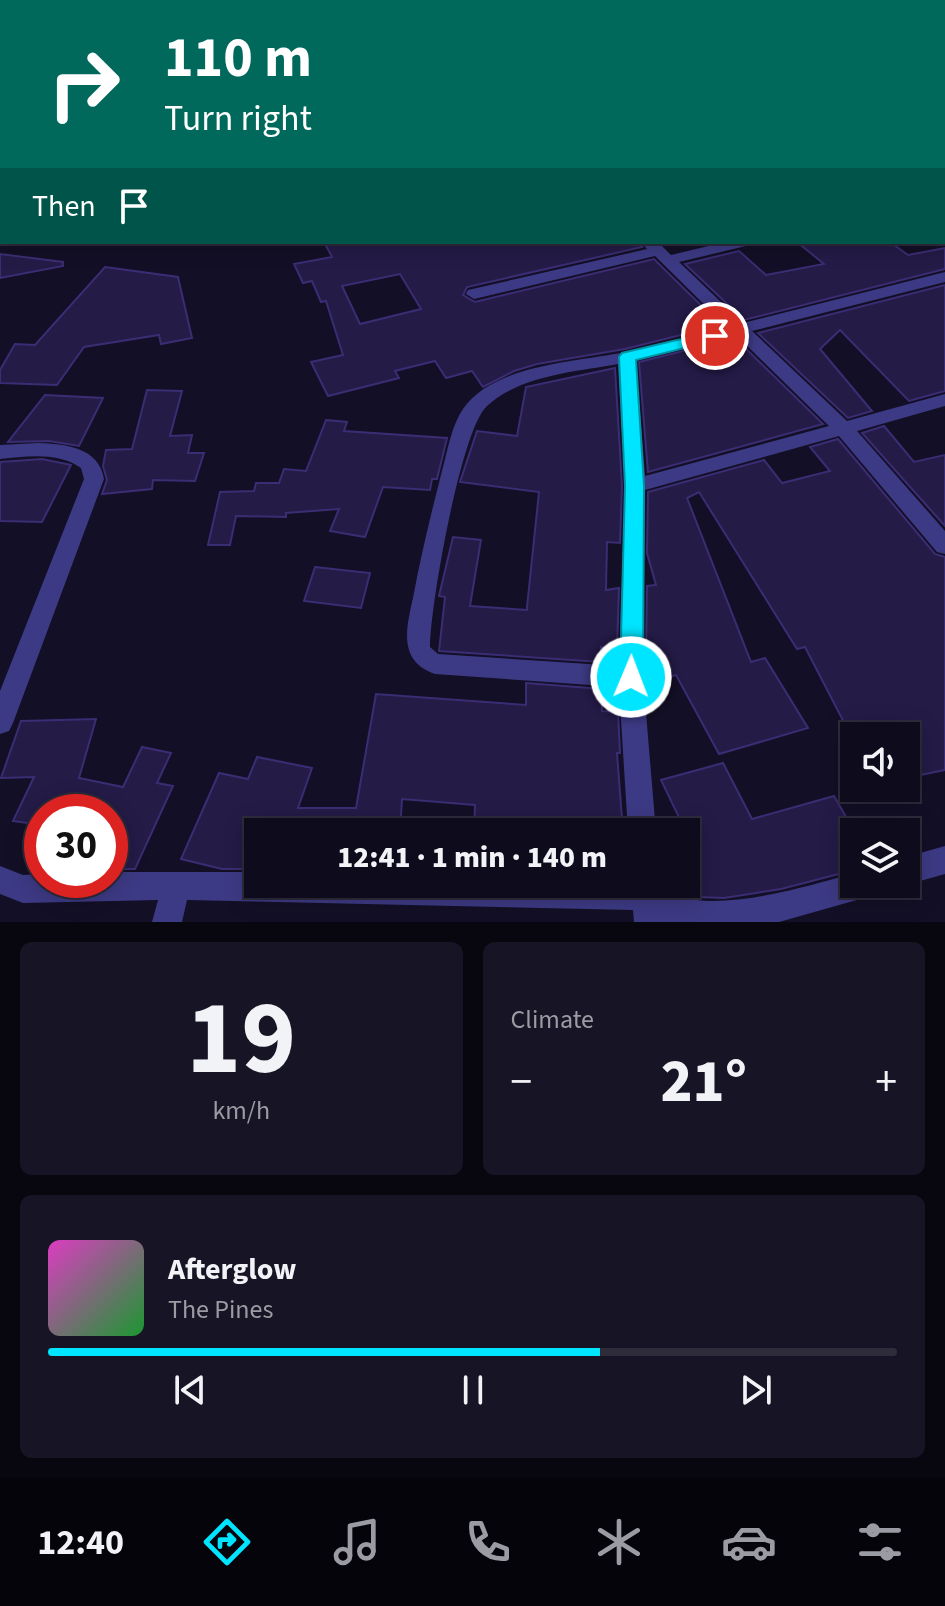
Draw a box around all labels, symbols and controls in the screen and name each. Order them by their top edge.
text: 110 m [164,19,312,98]
icon: right [32,32,136,136]
text: Turn right [164,93,312,144]
icon: arrive [112,184,156,228]
text: Then [32,185,96,228]
pin [681,302,749,370]
icon: arrive [693,314,737,358]
position arrow [589,635,673,719]
map controls [840,722,920,898]
button: sound [840,722,920,802]
speed limit sign: 30 [24,794,128,898]
button: layers [840,818,920,898]
text: 12:41 · 1 min · 140 m [337,836,607,879]
text: 19 [186,966,296,1114]
text: Climate [511,1001,594,1038]
text: 21° [661,1040,747,1125]
text: − [511,1051,532,1114]
text: + [875,1051,897,1114]
text: km/h [212,1092,270,1129]
text: Afterglow [168,1248,296,1291]
text: The Pines [168,1291,273,1328]
icon: previous [168,1368,212,1412]
icon: pause [451,1368,495,1412]
icon: next [734,1368,778,1412]
icon: directions [199,1514,255,1570]
icon: music [329,1514,385,1570]
icon: phone [460,1514,516,1570]
icon: climate [591,1514,647,1570]
icon: car [721,1514,777,1570]
icon: filters [852,1514,908,1570]
text: 12:40 [37,1517,124,1568]

